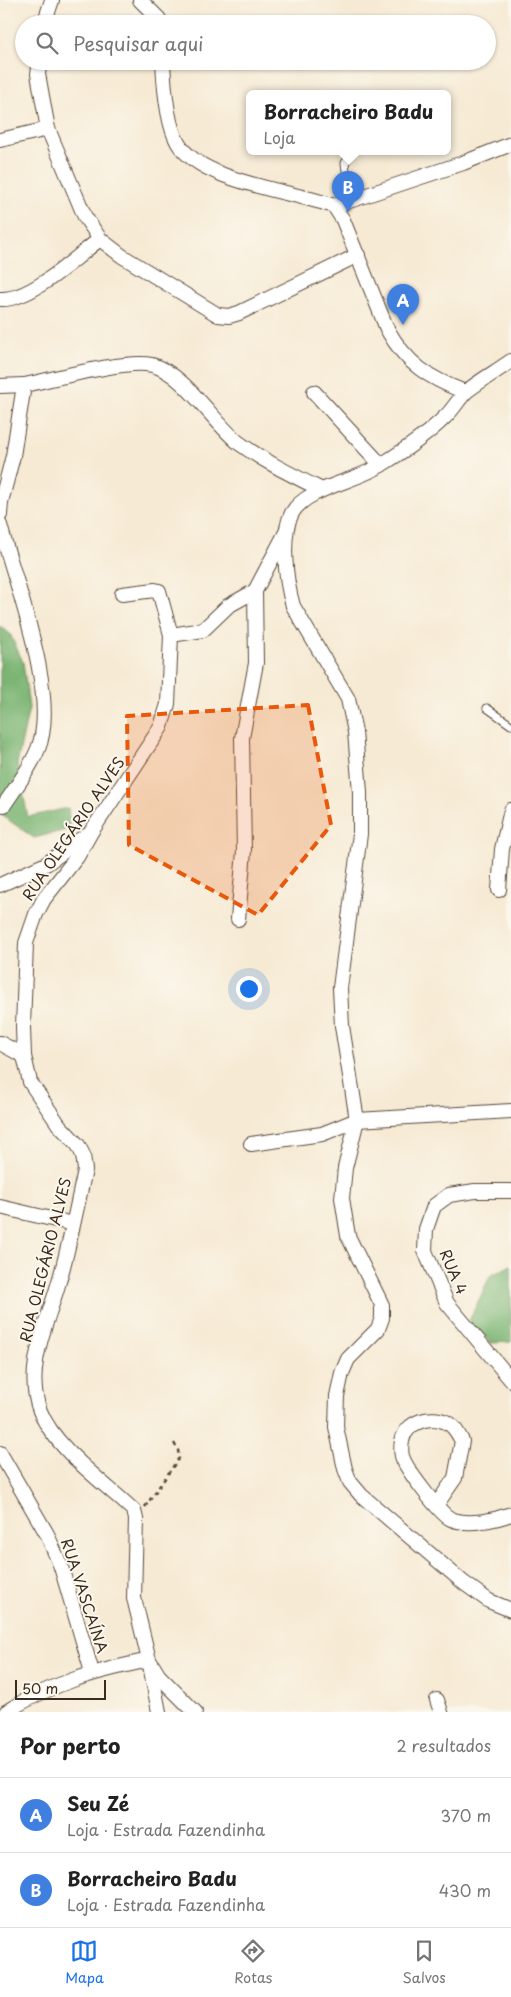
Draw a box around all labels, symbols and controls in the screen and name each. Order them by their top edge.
search box [15,15,496,70]
icon: search [33,29,61,57]
text: Pesquisar aqui [73,29,203,57]
popup [246,90,451,155]
text: Borracheiro Badu [264,97,433,125]
text: Loja [264,125,295,149]
pin: B [332,171,364,212]
pin: A [387,284,419,325]
street label: RUA OLEGÁRIO ALVES [16,752,130,905]
your location [236,976,262,1002]
street label: RUA OLEGÁRIO ALVES [13,1175,76,1345]
street label: RUA 4 [435,1245,474,1298]
street label: RUA VASCAÍNA [56,1535,115,1656]
scale bar [15,1677,106,1700]
text: 50 m [22,1678,58,1699]
text: Por perto [20,1729,120,1761]
text: 2 resultados [397,1733,491,1757]
text: Seu Zé [67,1789,129,1817]
text: A [30,1803,42,1827]
text: 370 m [441,1803,491,1827]
text: Loja · Estrada Fazendinha [67,1817,265,1841]
text: Borracheiro Badu [67,1864,237,1892]
text: B [31,1878,41,1902]
text: 430 m [439,1878,491,1902]
text: Loja · Estrada Fazendinha [67,1892,265,1916]
tab: Mapa [65,1937,104,1988]
tab: Rotas [234,1937,272,1988]
tab: Salvos [403,1937,446,1988]

